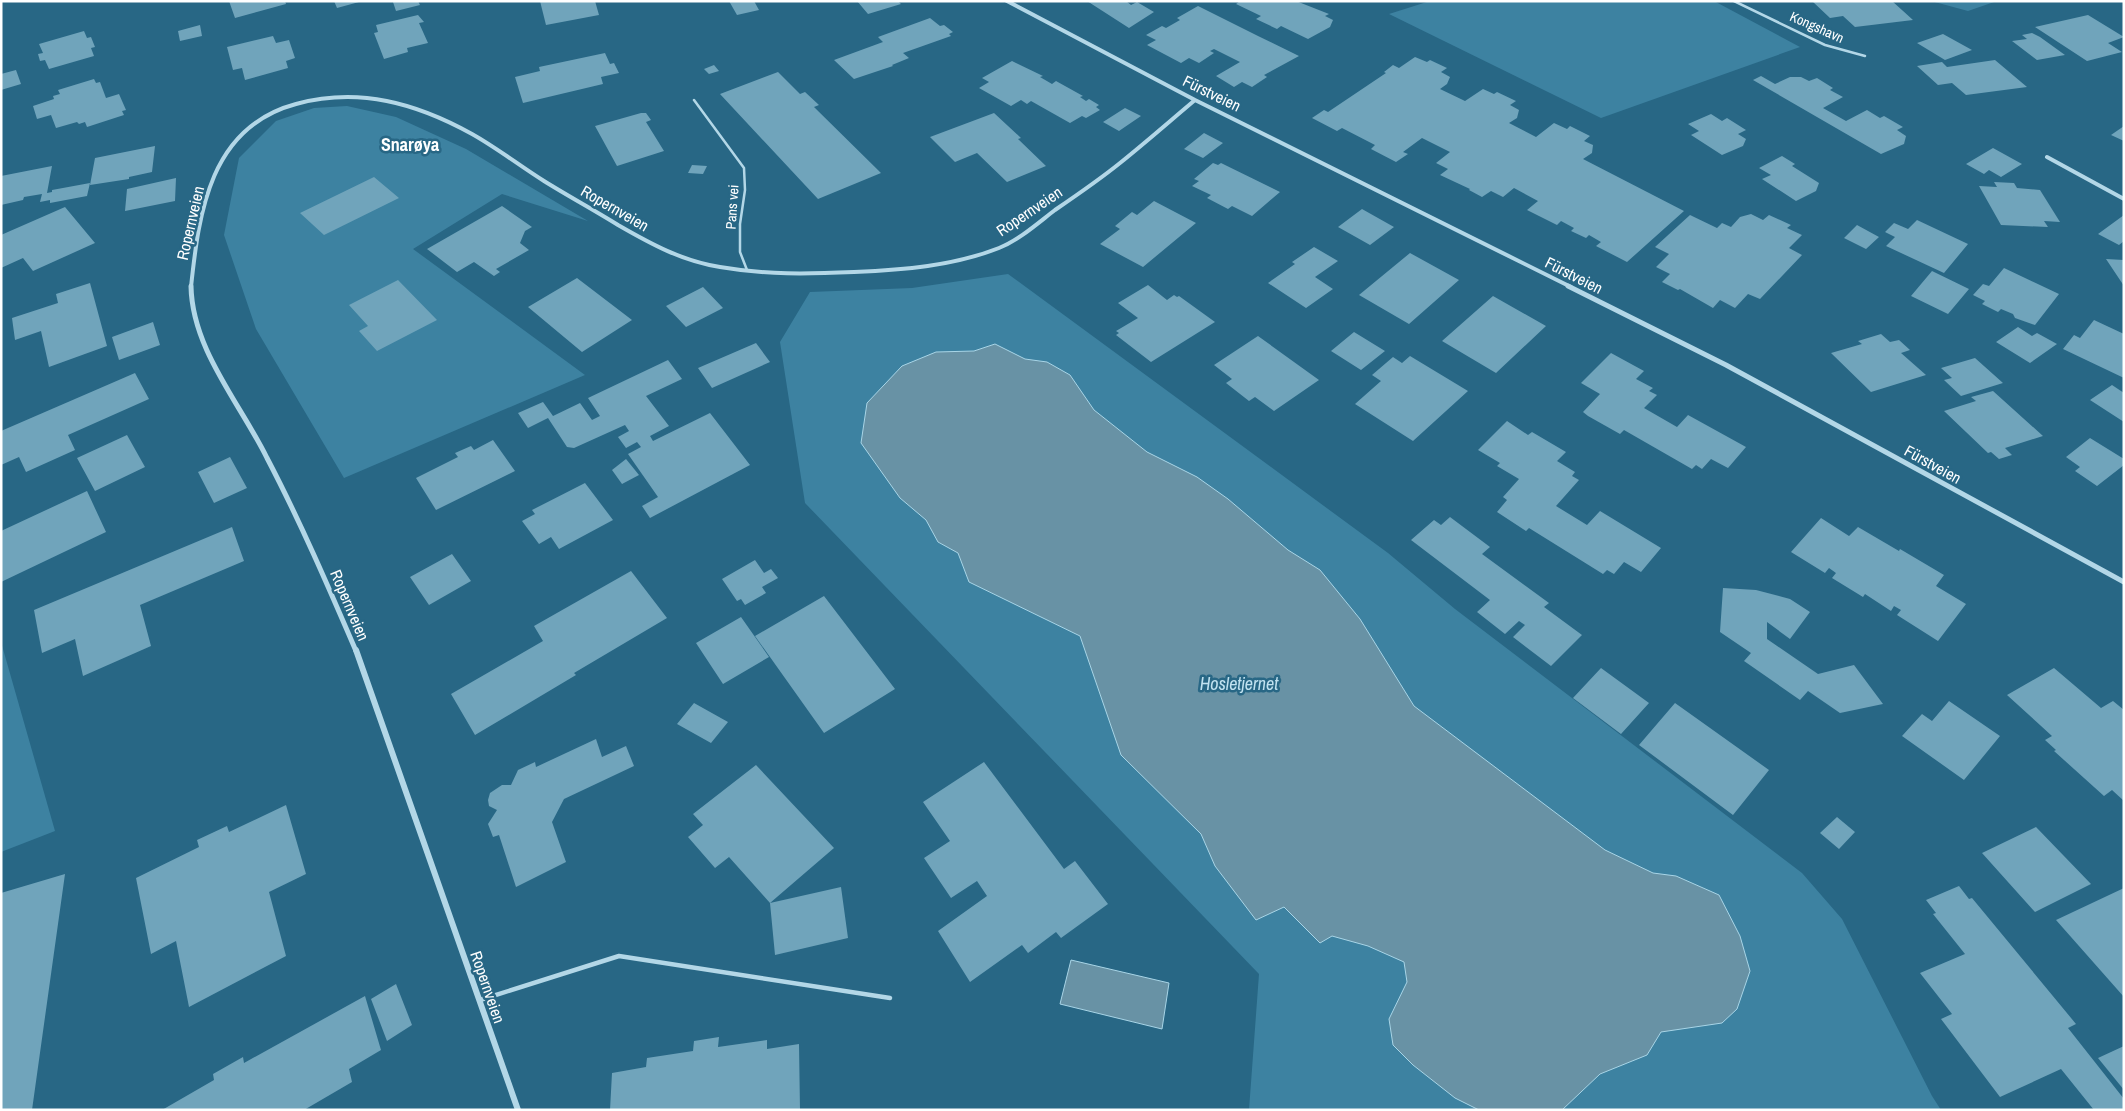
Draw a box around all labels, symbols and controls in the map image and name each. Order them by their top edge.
street label: Kongshavn [1787,7,1847,47]
street label: Fürstveien [1179,70,1245,116]
district label: Snarøya [381,132,440,157]
street label: Ropernveien [577,180,653,236]
street label: Ropernveien [992,181,1066,241]
street label: Ropernveien [171,184,209,262]
street label: Pans vei [721,184,743,230]
street label: Fürstveien [1541,251,1607,299]
street label: Fürstveien [1901,439,1965,489]
street label: Ropernveien [325,566,375,644]
water label: Hosletjernet [1200,671,1279,696]
street label: Ropernveien [465,948,511,1026]

